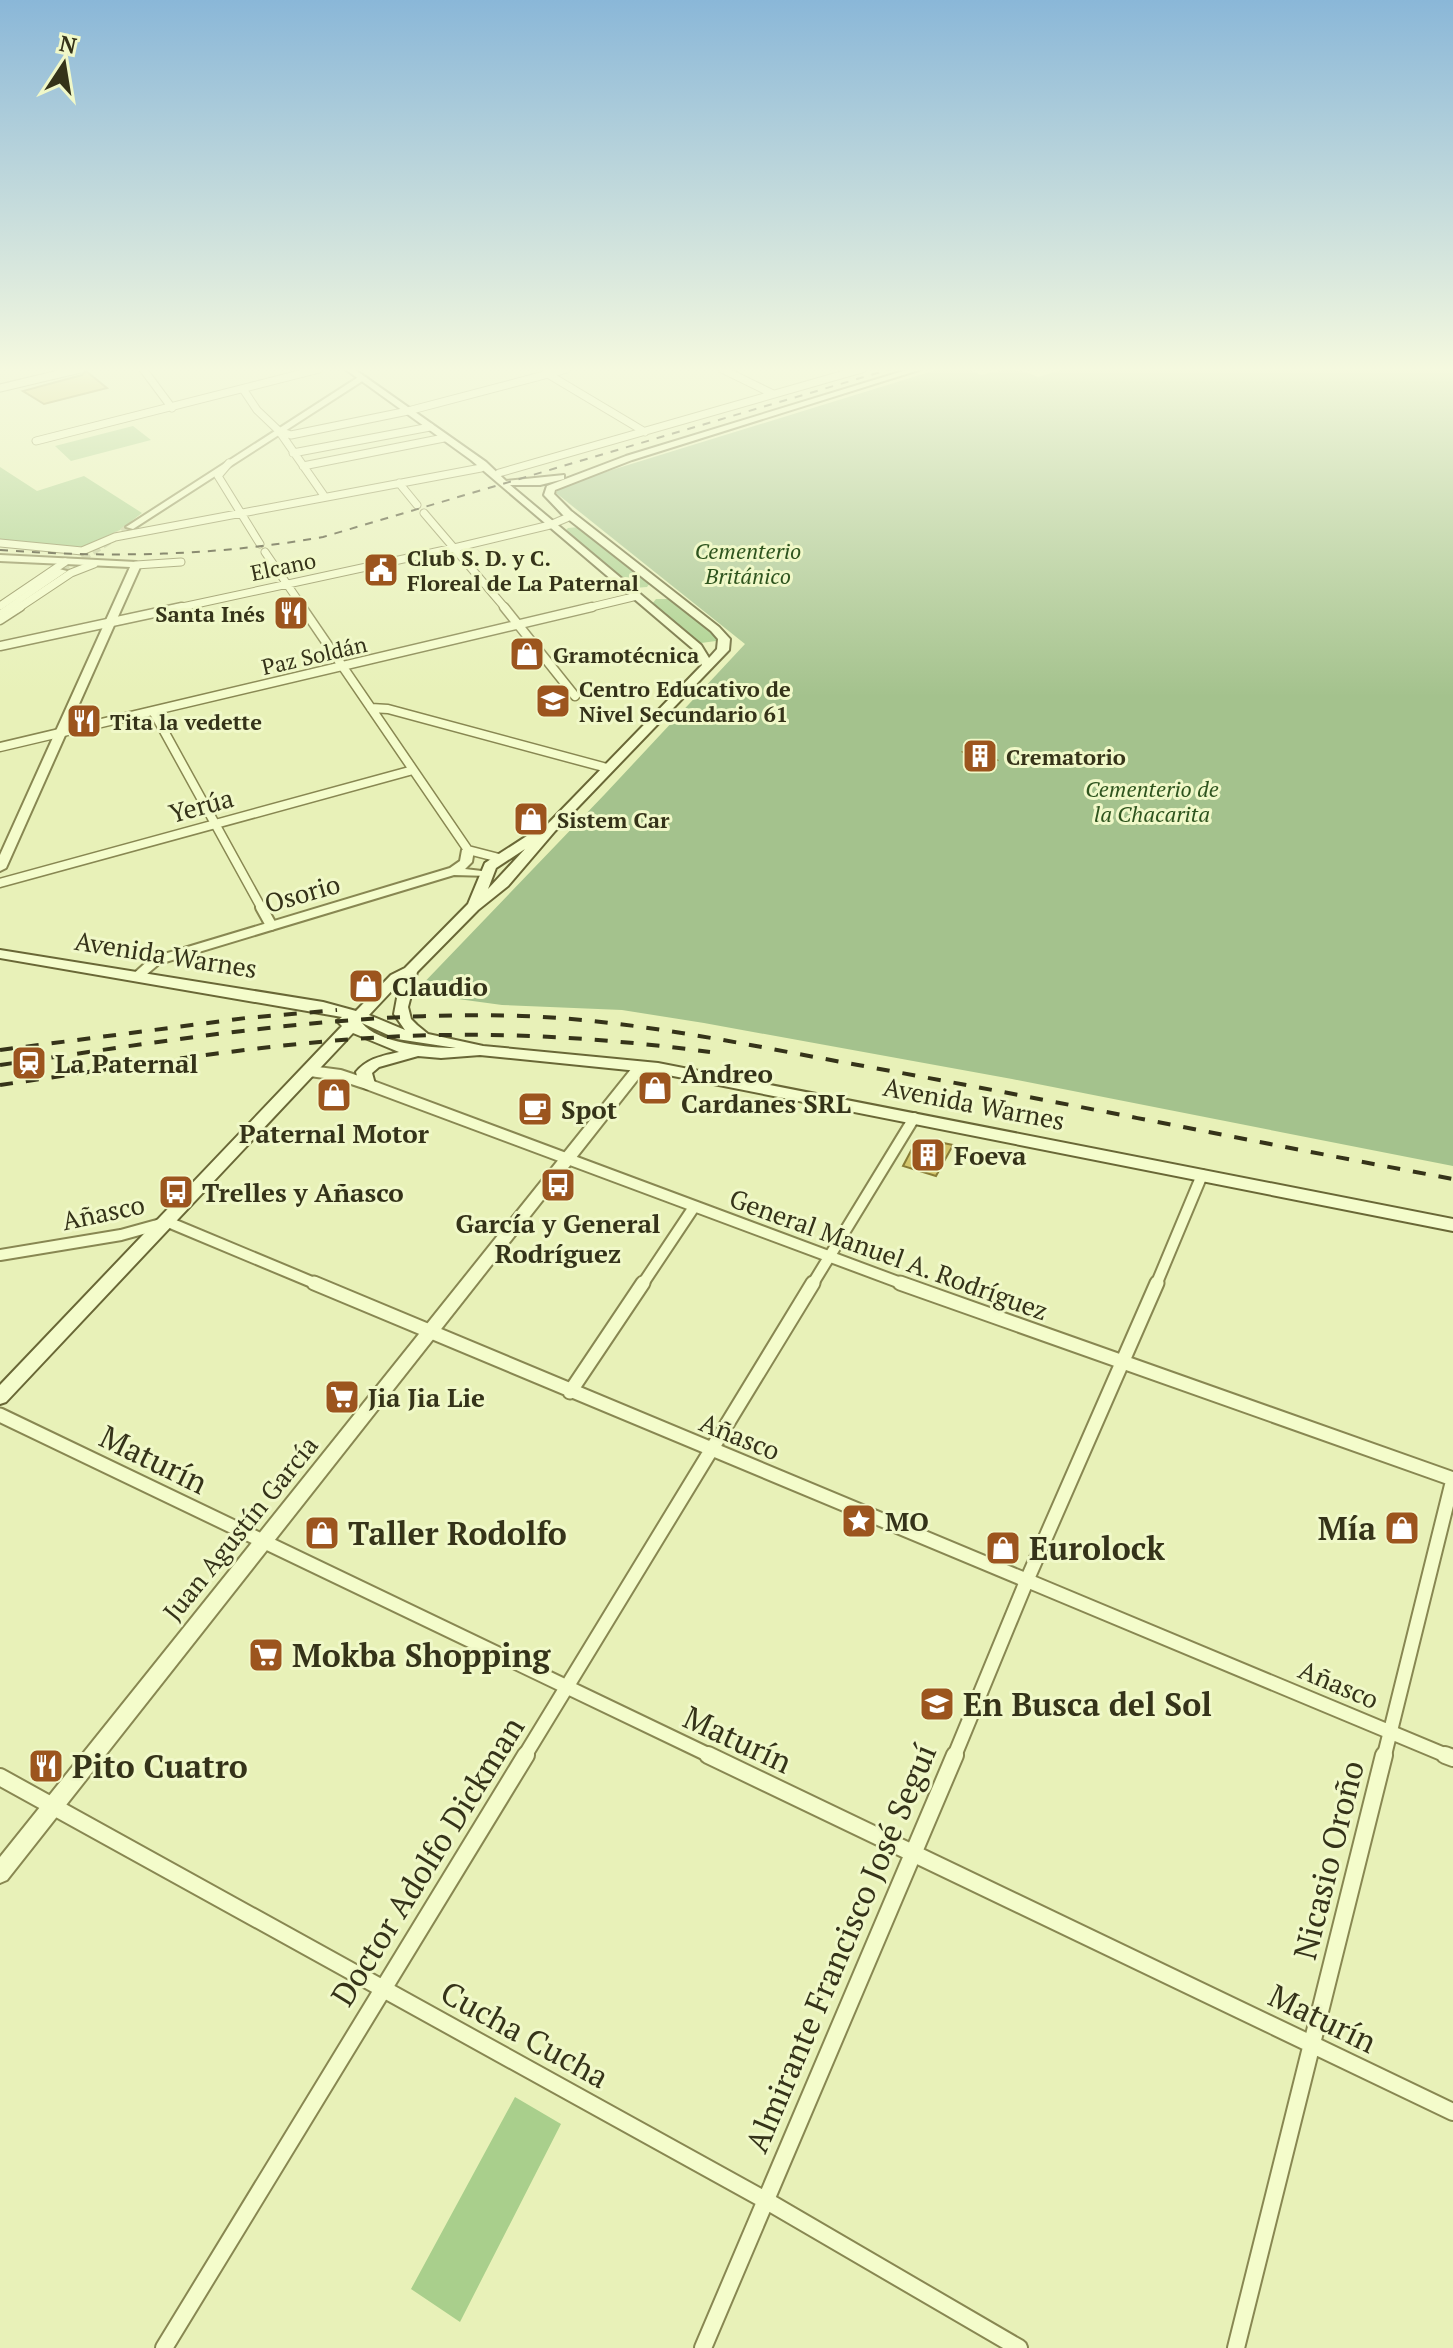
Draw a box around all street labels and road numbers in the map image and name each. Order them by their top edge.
street label: Elcano [248,545,318,587]
street label: Paz Soldán [258,629,370,681]
street label: Yerúa [165,780,237,830]
street label: Osorio [260,866,344,920]
street label: Avenida Warnes [72,923,260,985]
street label: Avenida Warnes [880,1069,1068,1137]
street label: General Manuel A. Rodríguez [725,1180,1053,1328]
street label: Añasco [59,1187,147,1237]
street label: Añasco [695,1405,785,1467]
street label: Maturín [93,1415,215,1503]
street label: Juan Agustín García [155,1429,325,1627]
street label: Añasco [1294,1652,1384,1716]
street label: Maturín [677,1696,799,1782]
street label: Doctor Adolfo Dickman [321,1708,533,2014]
street label: Almirante Francisco José Seguí [735,1737,945,2158]
street label: Nicasio Oroño [1283,1756,1373,1964]
street label: Cucha Cucha [434,1971,616,2097]
street label: Maturín [1262,1974,1384,2062]

